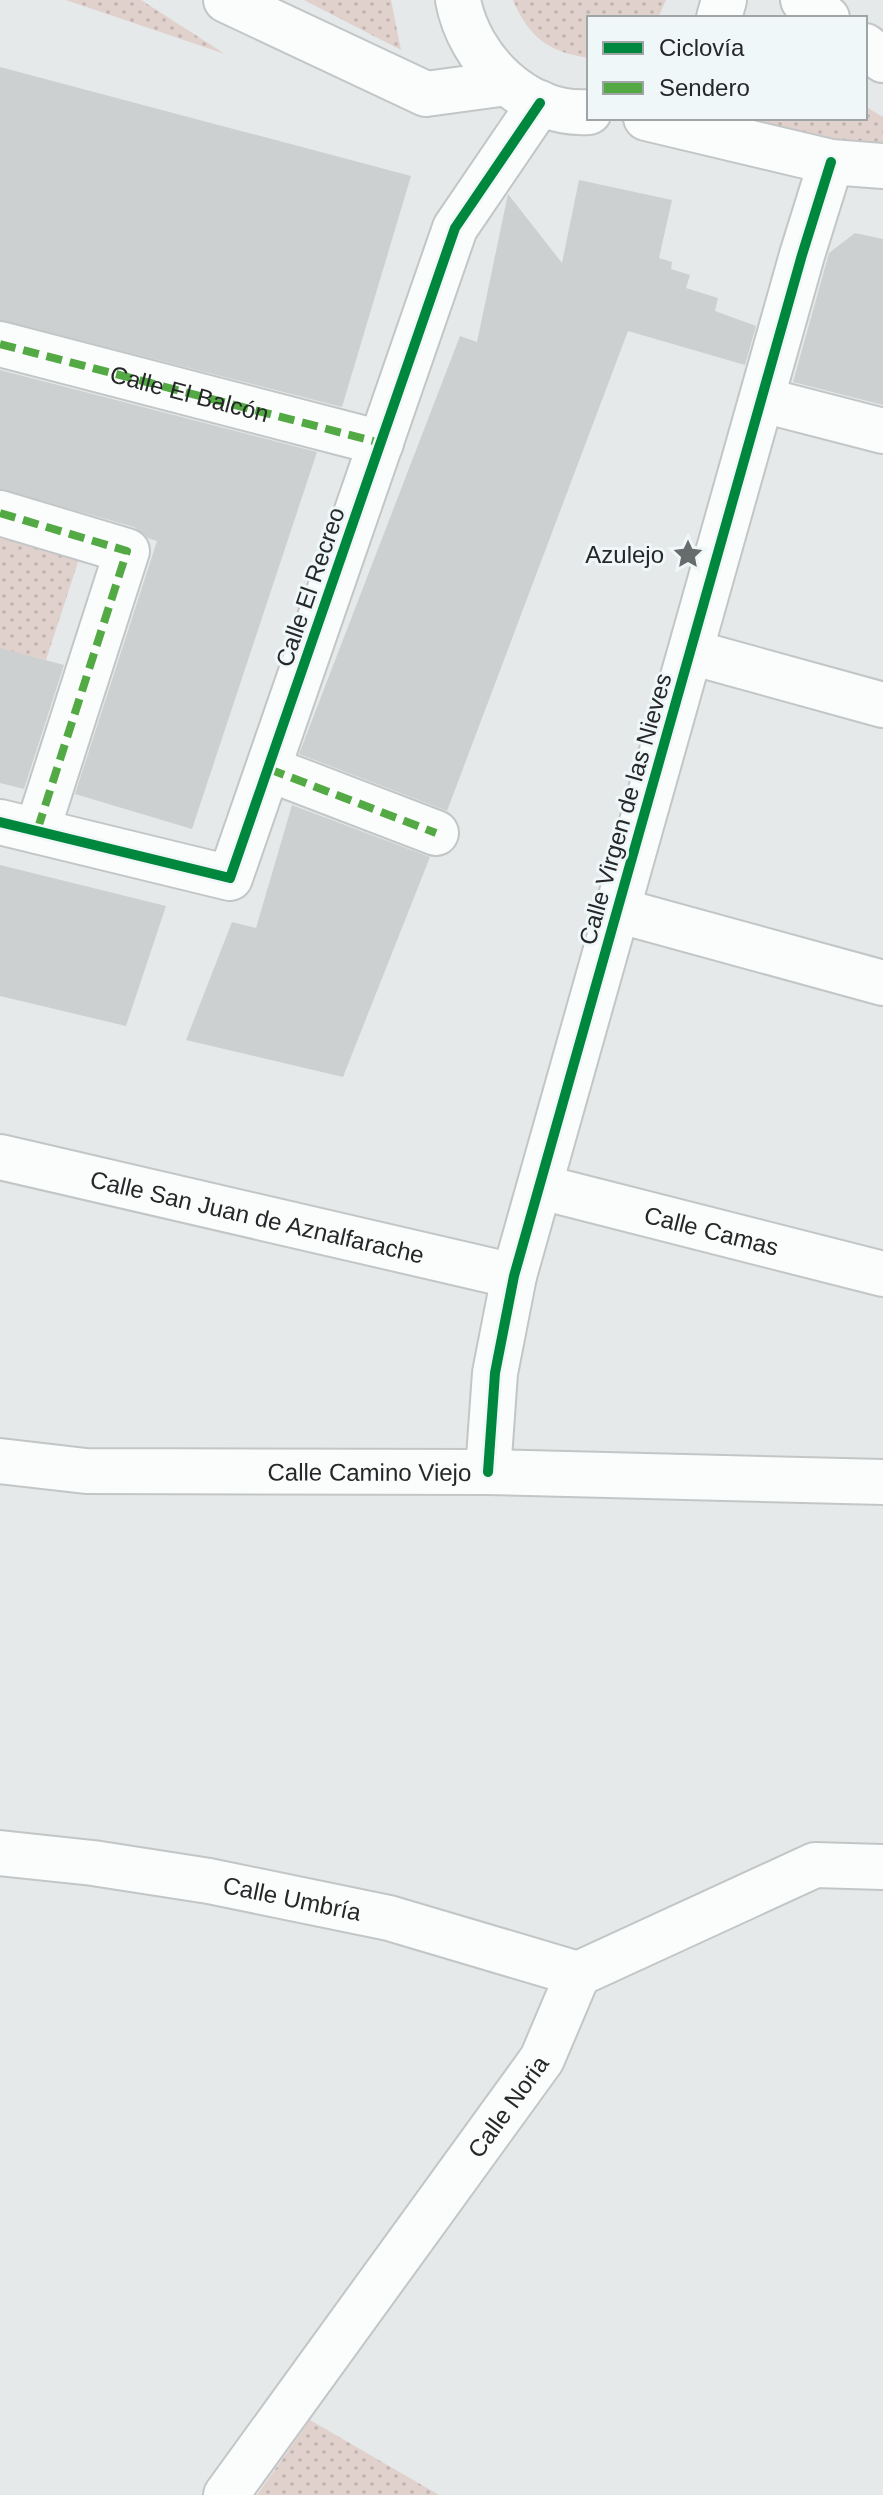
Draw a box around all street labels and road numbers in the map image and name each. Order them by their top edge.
street label: Calle El Balcón [107,360,272,427]
street label: Calle El Recreo [270,504,350,670]
street label: Calle Virgen de las Nieves [573,670,677,948]
street label: Calle San Juan de Aznalfarache [88,1165,427,1268]
street label: Calle Camas [642,1200,782,1260]
street label: Calle Camino Viejo [267,1458,471,1485]
street label: Calle Umbría [221,1871,364,1926]
street label: Calle Noria [462,2050,554,2162]

